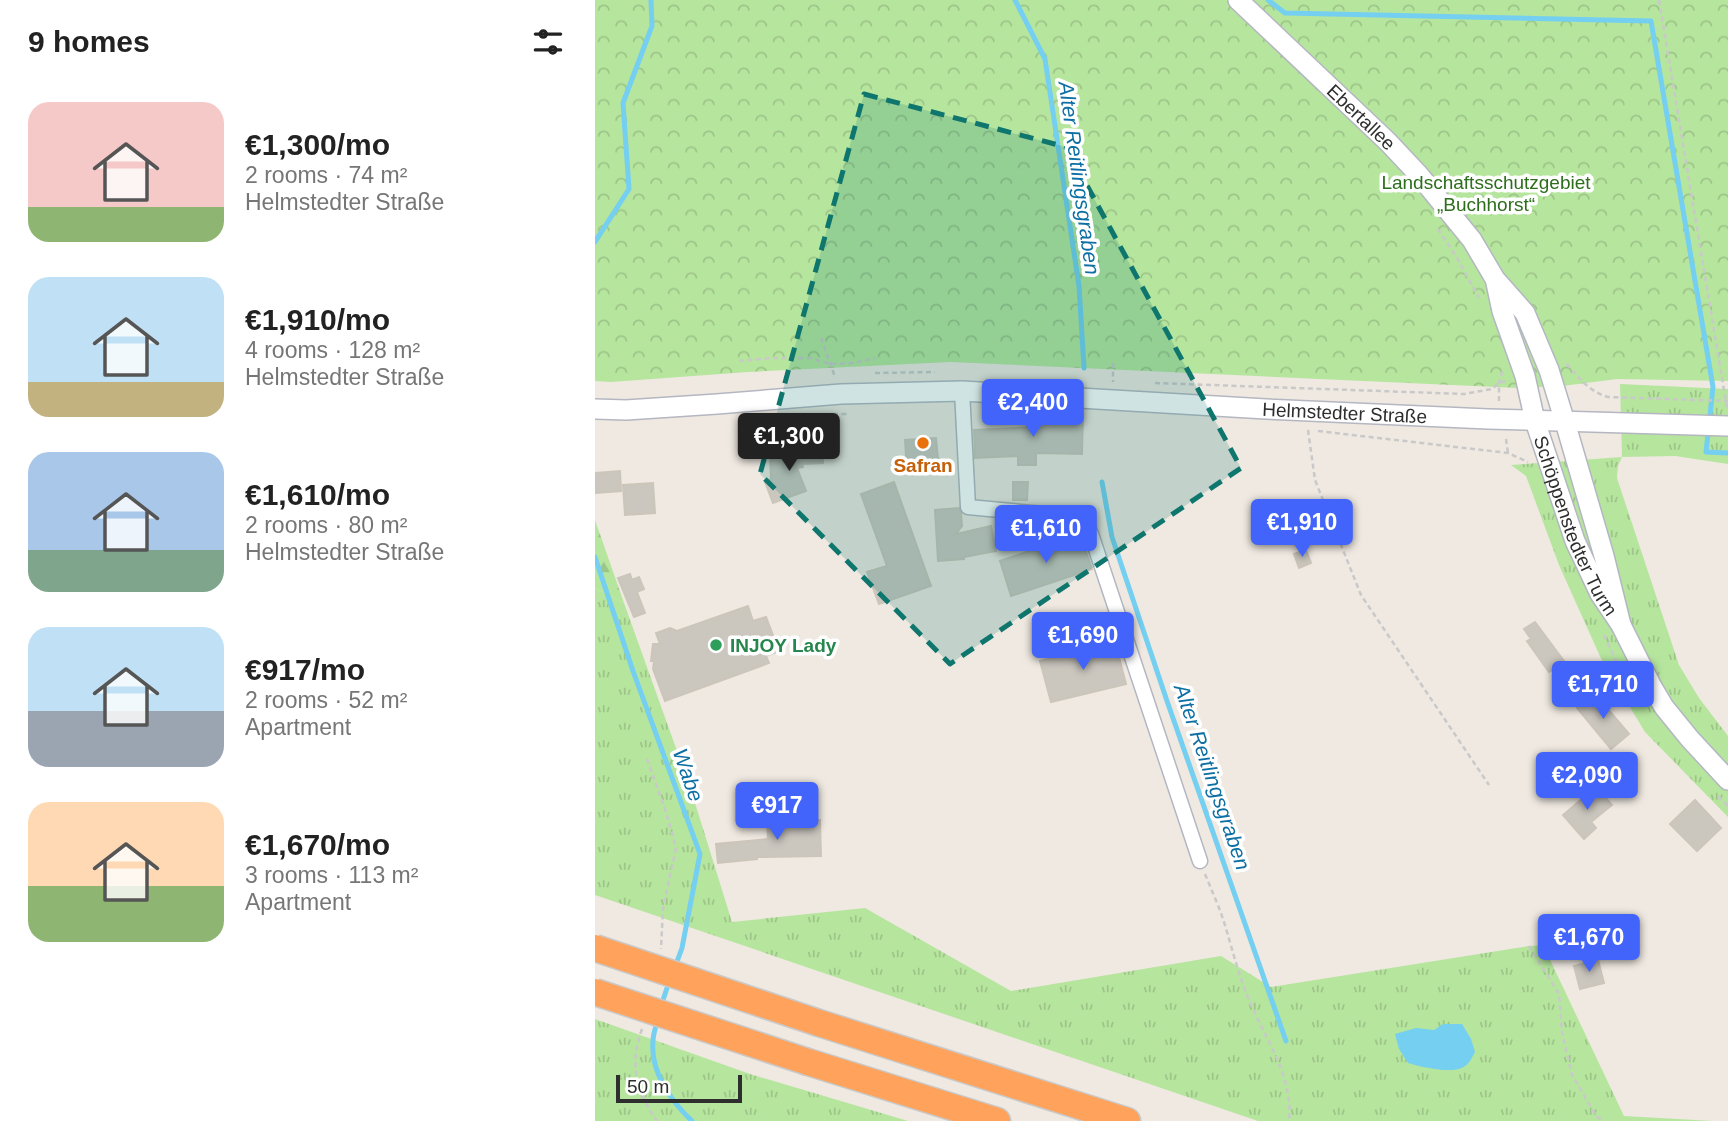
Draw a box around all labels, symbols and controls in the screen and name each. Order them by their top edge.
icon: filters [529,23,567,61]
text: 9 homes [28,25,150,58]
water label: Alter Reitlingsgraben [1054,78,1104,276]
street label: Ebertallee [1323,80,1400,154]
text: €1,300/mo [245,128,390,161]
icon: home [84,130,168,214]
text: 2 rooms · 74 m² [245,162,407,188]
park label: Landschaftsschutzgebiet „Buchhorst“ [1381,172,1591,215]
text: Helmstedter Straße [245,189,444,215]
text: €1,910/mo [245,303,390,336]
icon: home [84,305,168,389]
text: 4 rooms · 128 m² [245,337,420,363]
text: Helmstedter Straße [245,364,444,390]
pin: €2,400 [976,380,1090,439]
text: €2,400 [998,389,1068,415]
street label: Helmstedter Straße [1262,399,1428,427]
pin: €1,300 [732,414,846,473]
text: €1,300 [754,423,824,449]
street label: Schöppenstedter Turm [1530,433,1621,620]
marker: Safran [915,435,931,451]
place label: Safran [893,455,953,476]
text: €1,610/mo [245,478,390,511]
icon: home [84,480,168,564]
pin: €1,910 [1245,500,1359,559]
pin: €1,610 [989,505,1103,565]
text: €1,910 [1267,509,1337,535]
text: 2 rooms · 80 m² [245,512,407,538]
text: €1,610 [1011,515,1081,541]
text: Helmstedter Straße [245,539,444,565]
pin: €1,690 [1026,612,1140,672]
text: €1,690 [1048,622,1118,648]
place label: INJOY Lady [730,635,837,656]
marker: INJOY Lady [708,637,724,653]
text: €917/mo [245,653,365,686]
icon: home [84,655,168,739]
pin: €1,710 [1546,662,1660,721]
text: €1,710 [1568,671,1638,697]
water label: Alter Reitlingsgraben [1169,679,1255,873]
text: 2 rooms · 52 m² [245,687,407,713]
text: Apartment [245,714,351,740]
water label: Wabe [669,745,708,804]
pin: €2,090 [1530,752,1644,812]
text: €2,090 [1552,762,1622,788]
pin: €917 [736,782,818,842]
text: €917 [751,792,803,818]
text: €1,670/mo [245,828,390,861]
icon: home [84,830,168,914]
text: 3 rooms · 113 m² [245,862,418,888]
text: Apartment [245,889,351,915]
pin: €1,670 [1532,914,1646,974]
text: €1,670 [1554,924,1624,950]
scale bar [616,1072,742,1104]
text: 50 m [627,1076,669,1097]

